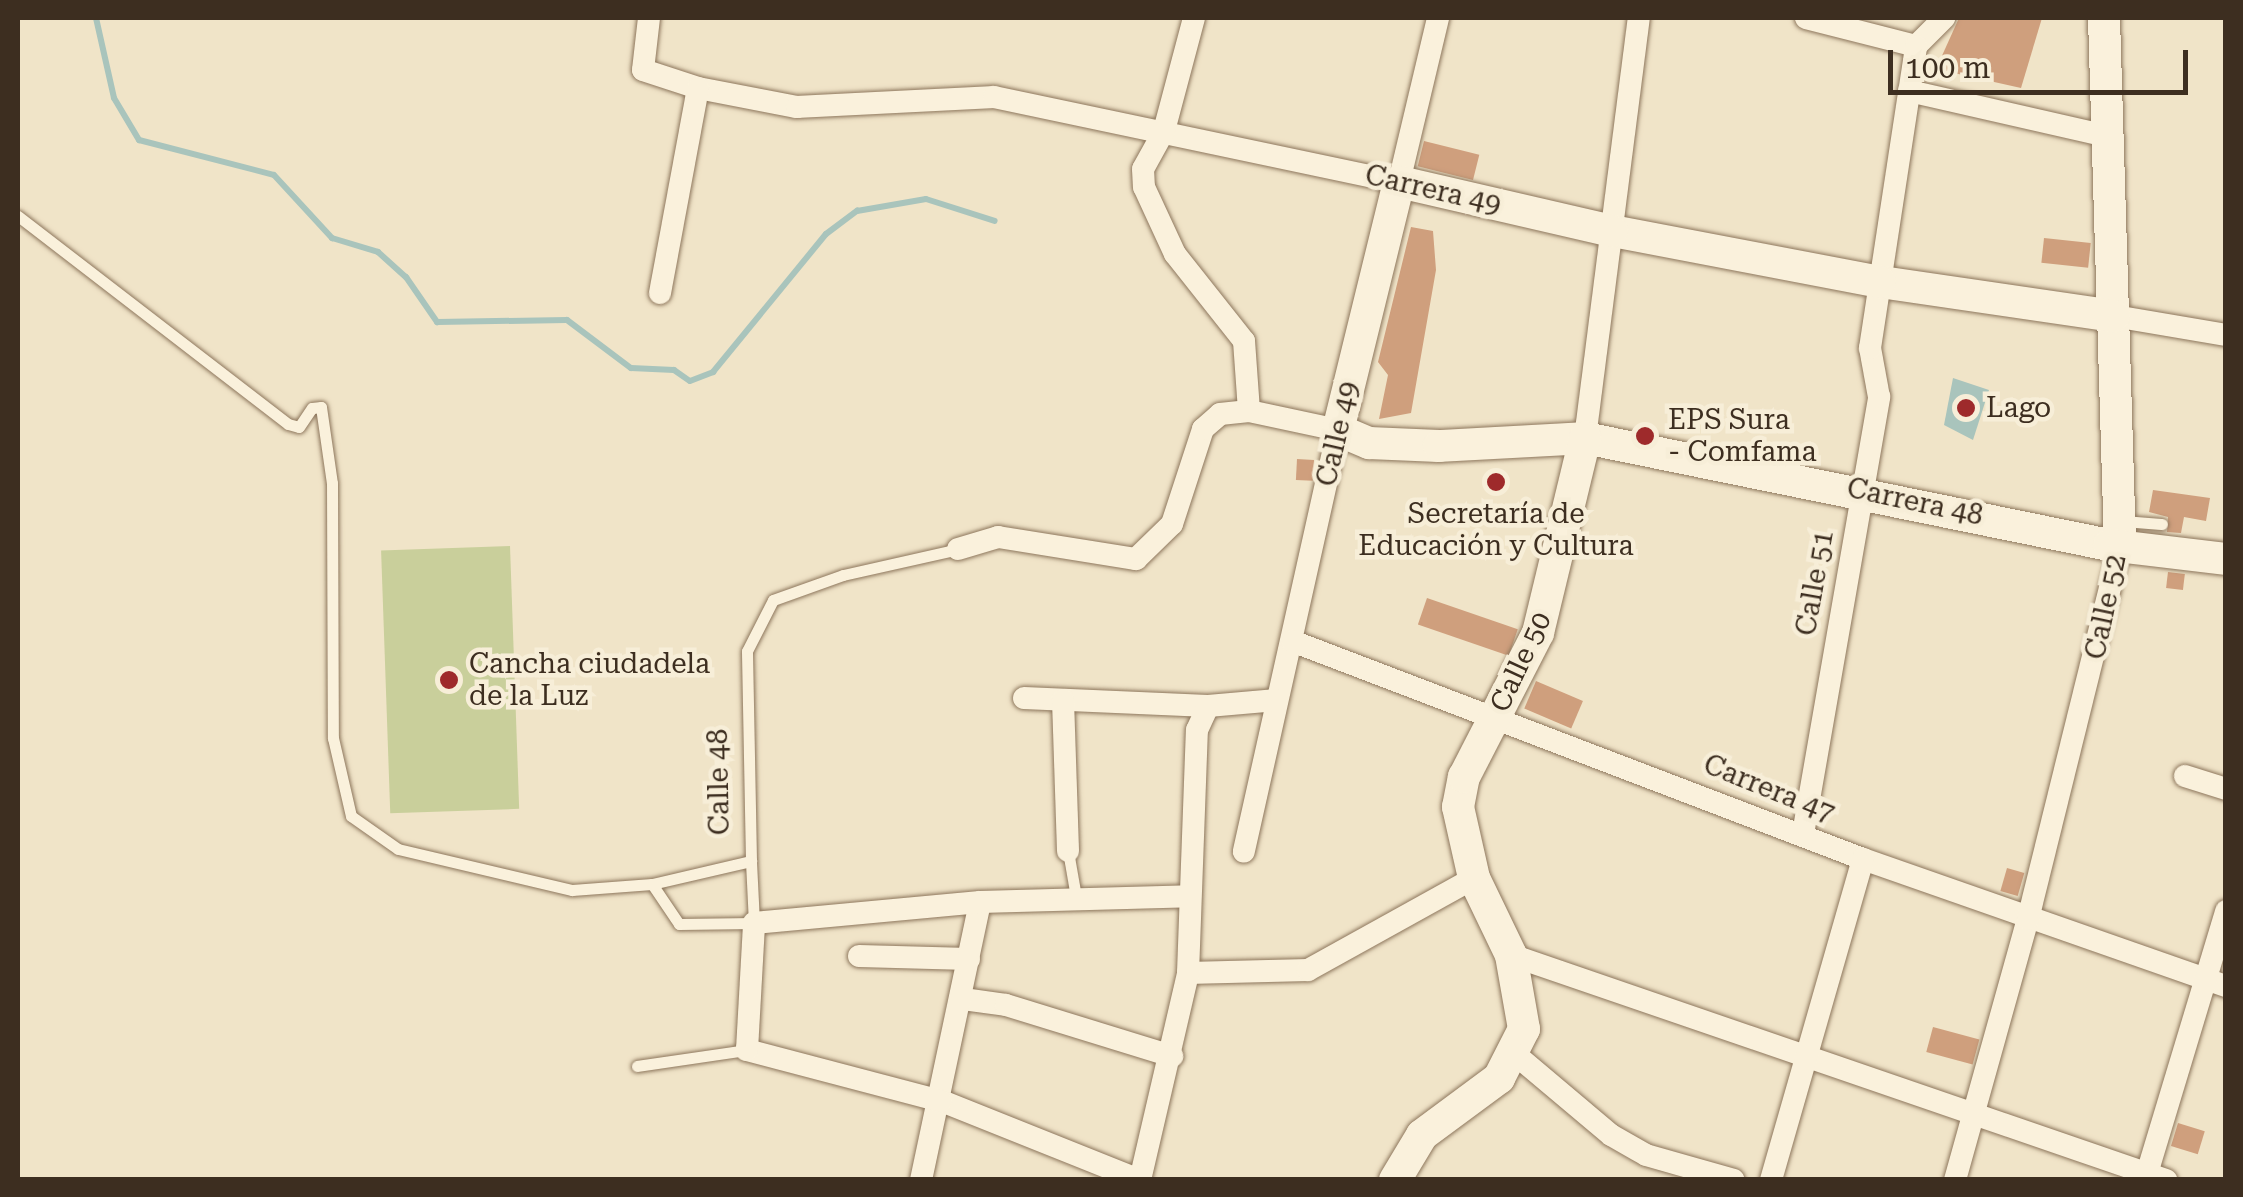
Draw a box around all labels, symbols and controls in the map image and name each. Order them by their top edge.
scale bar [1893,30,2193,92]
text: 100 m [1905,50,1990,85]
street label: Carrera 49 [1362,158,1504,222]
street label: Calle 49 [1310,378,1366,490]
place label: Lago [1986,391,2051,425]
marker: Lago [1955,397,1977,419]
place label: EPS Sura - Comfama [1668,403,1817,469]
marker: EPS Sura - Comfama [1632,423,1658,449]
marker: Secretaría de Educación y Cultura [1485,471,1507,493]
street label: Carrera 48 [1844,471,1986,533]
place label: Secretaría de Educación y Cultura [1358,497,1634,563]
street label: Calle 51 [1789,528,1841,638]
street label: Calle 52 [2079,551,2133,663]
street label: Calle 50 [1483,607,1559,717]
place label: Cancha ciudadela de la Luz [469,647,710,713]
marker: Cancha ciudadela de la Luz [438,669,460,691]
street label: Calle 48 [701,729,737,835]
street label: Carrera 47 [1699,748,1839,830]

